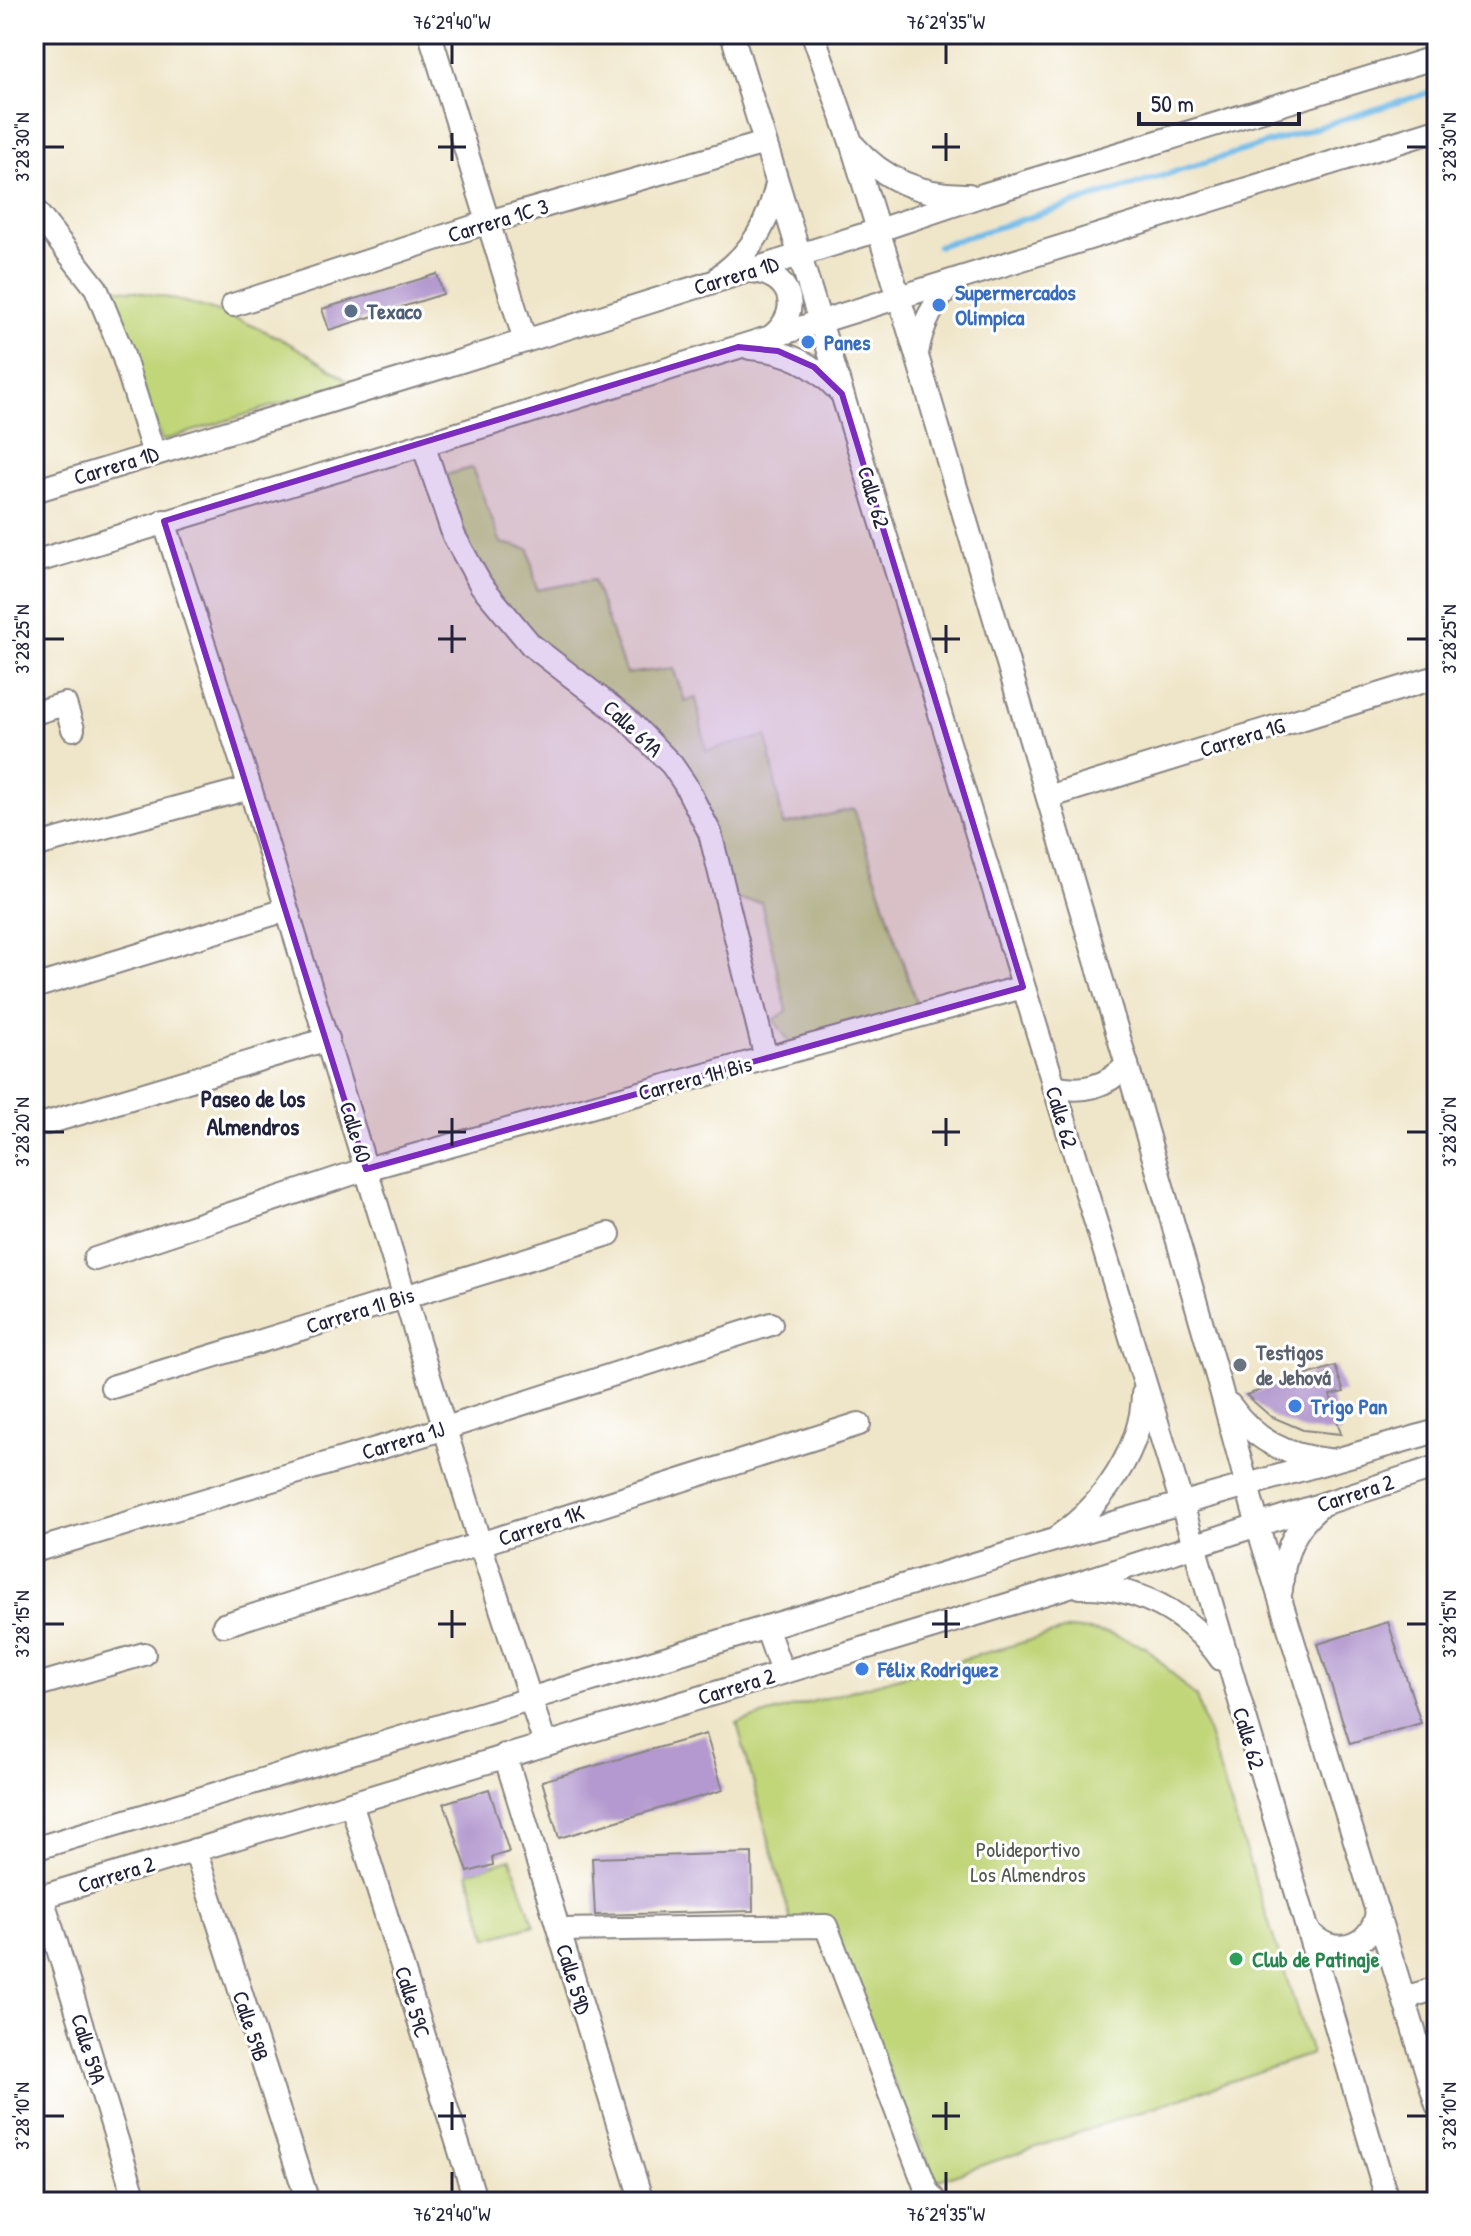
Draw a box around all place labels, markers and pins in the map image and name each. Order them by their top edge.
place label: Supermercados Olimpica [955,277,1076,333]
place label: Texaco [366,296,422,326]
marker: Supermercados Olimpica [930,296,948,314]
marker: Texaco [342,302,360,320]
place label: Panes [824,327,871,357]
marker: Panes [799,333,817,351]
place label: Testigos de Jehová [1255,1337,1331,1392]
marker: Testigos de Jehová [1231,1356,1249,1374]
place label: Trigo Pan [1310,1391,1388,1422]
marker: Trigo Pan [1286,1397,1304,1415]
place label: Félix Rodriguez [877,1654,999,1685]
marker: Félix Rodriguez [853,1660,871,1678]
place label: Club de Patinaje [1252,1944,1380,1974]
marker: Club de Patinaje [1227,1950,1245,1968]

